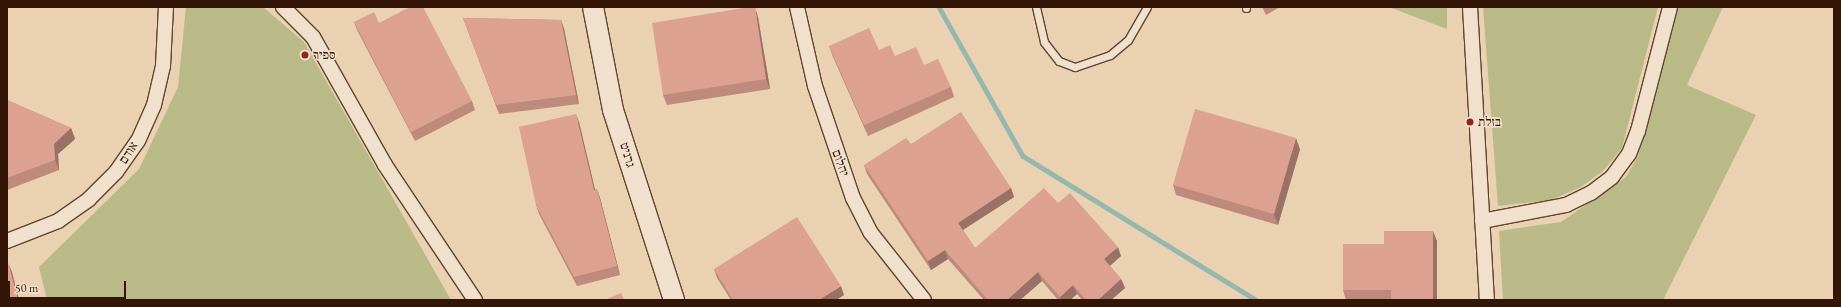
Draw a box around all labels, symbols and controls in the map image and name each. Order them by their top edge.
place label: ספיר [313,47,336,63]
marker: ספיר [300,50,310,60]
place label: בזלת [1478,114,1501,130]
marker: בזלת [1465,117,1475,127]
street label: אודם [116,139,142,167]
street label: גרניט [616,141,638,169]
street label: יהלום [828,148,852,178]
scale bar [10,273,128,299]
text: 50 m [15,280,38,296]

